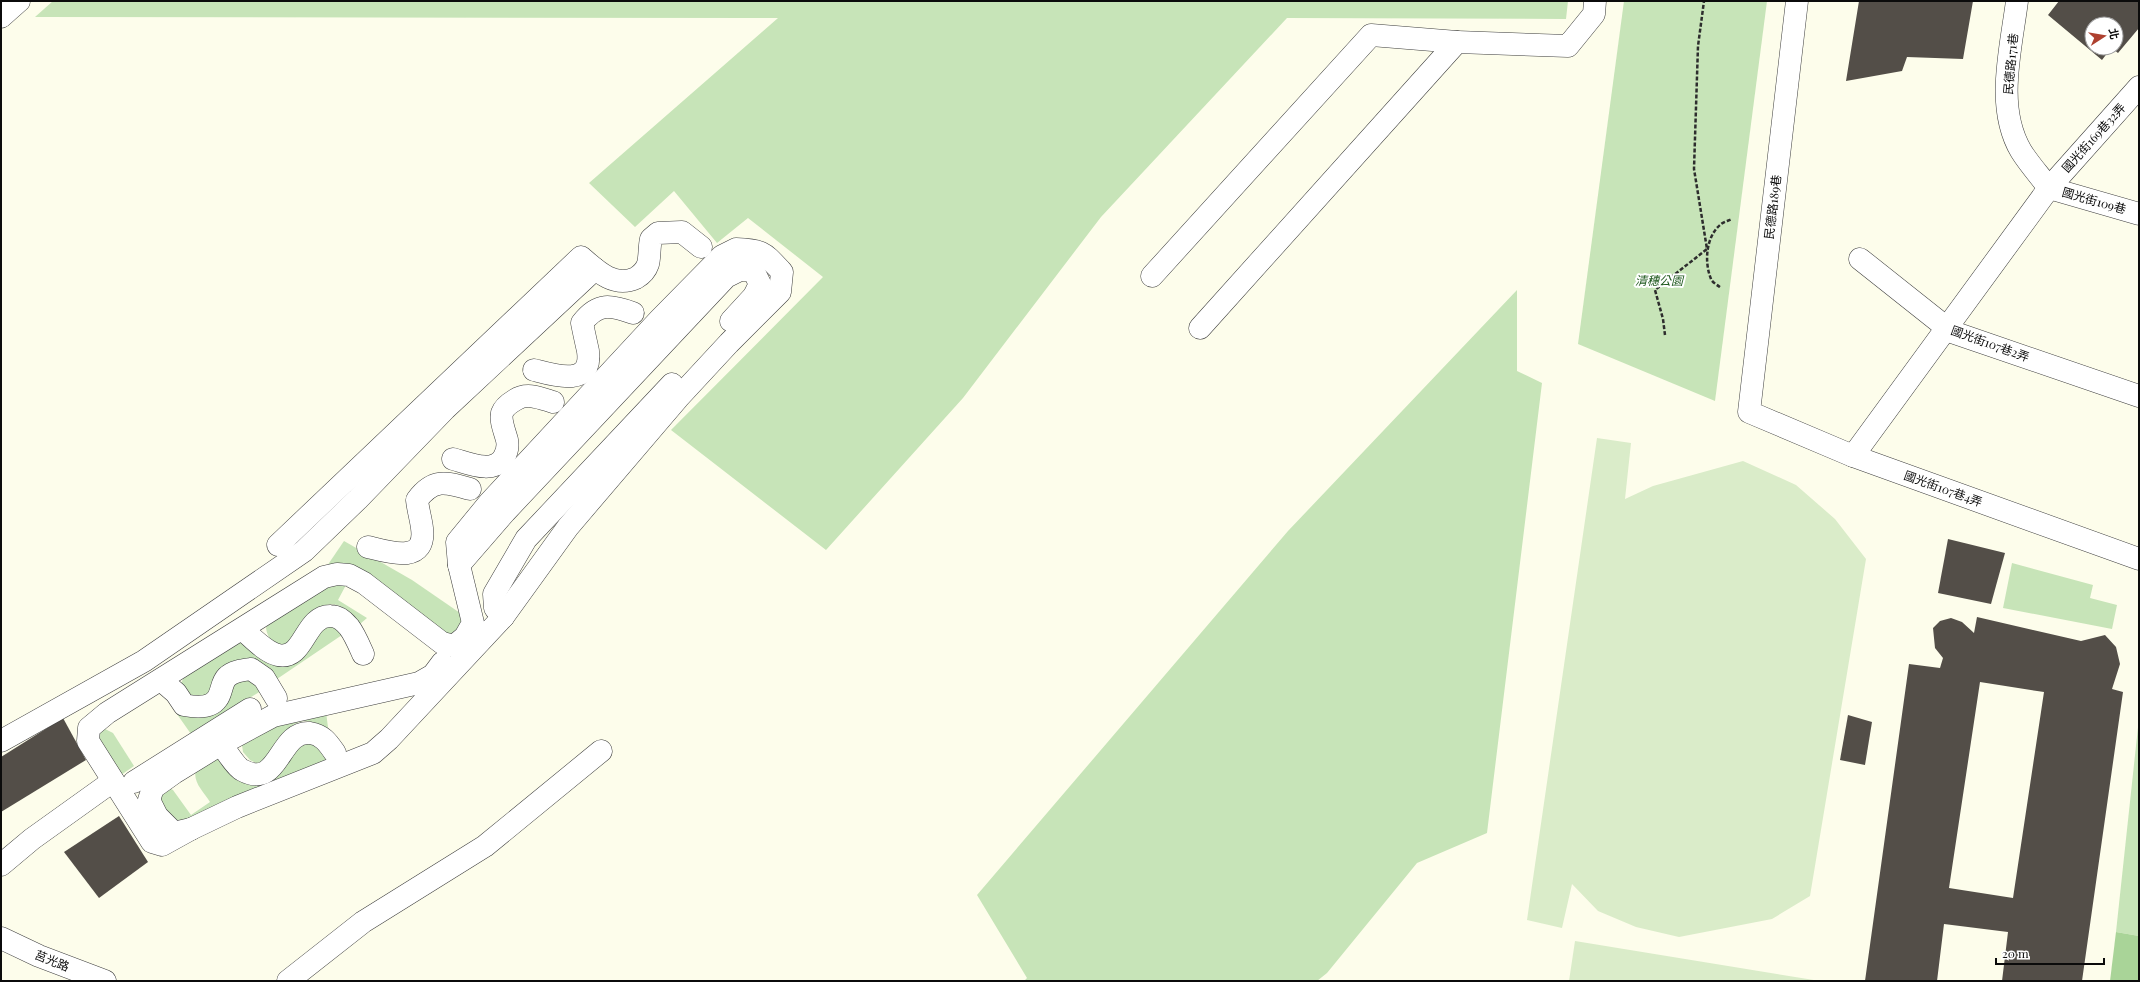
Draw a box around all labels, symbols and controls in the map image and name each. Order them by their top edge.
north arrow [2084,16,2124,56]
text: 北 [2106,27,2123,41]
street label: 民德路171巷 [1999,32,2021,95]
street label: 國光街169巷32弄 [2058,99,2129,175]
street label: 民德路189巷 [1760,174,1784,240]
street label: 國光街109巷 [2060,183,2128,217]
park label: 清穗公園 [1635,272,1685,288]
street label: 國光街107巷2弄 [1949,321,2032,365]
street label: 國光街107巷4弄 [1902,466,1985,510]
scale bar [1996,940,2104,966]
text: 20 m [2002,945,2029,961]
street label: 莒光路 [33,946,72,974]

